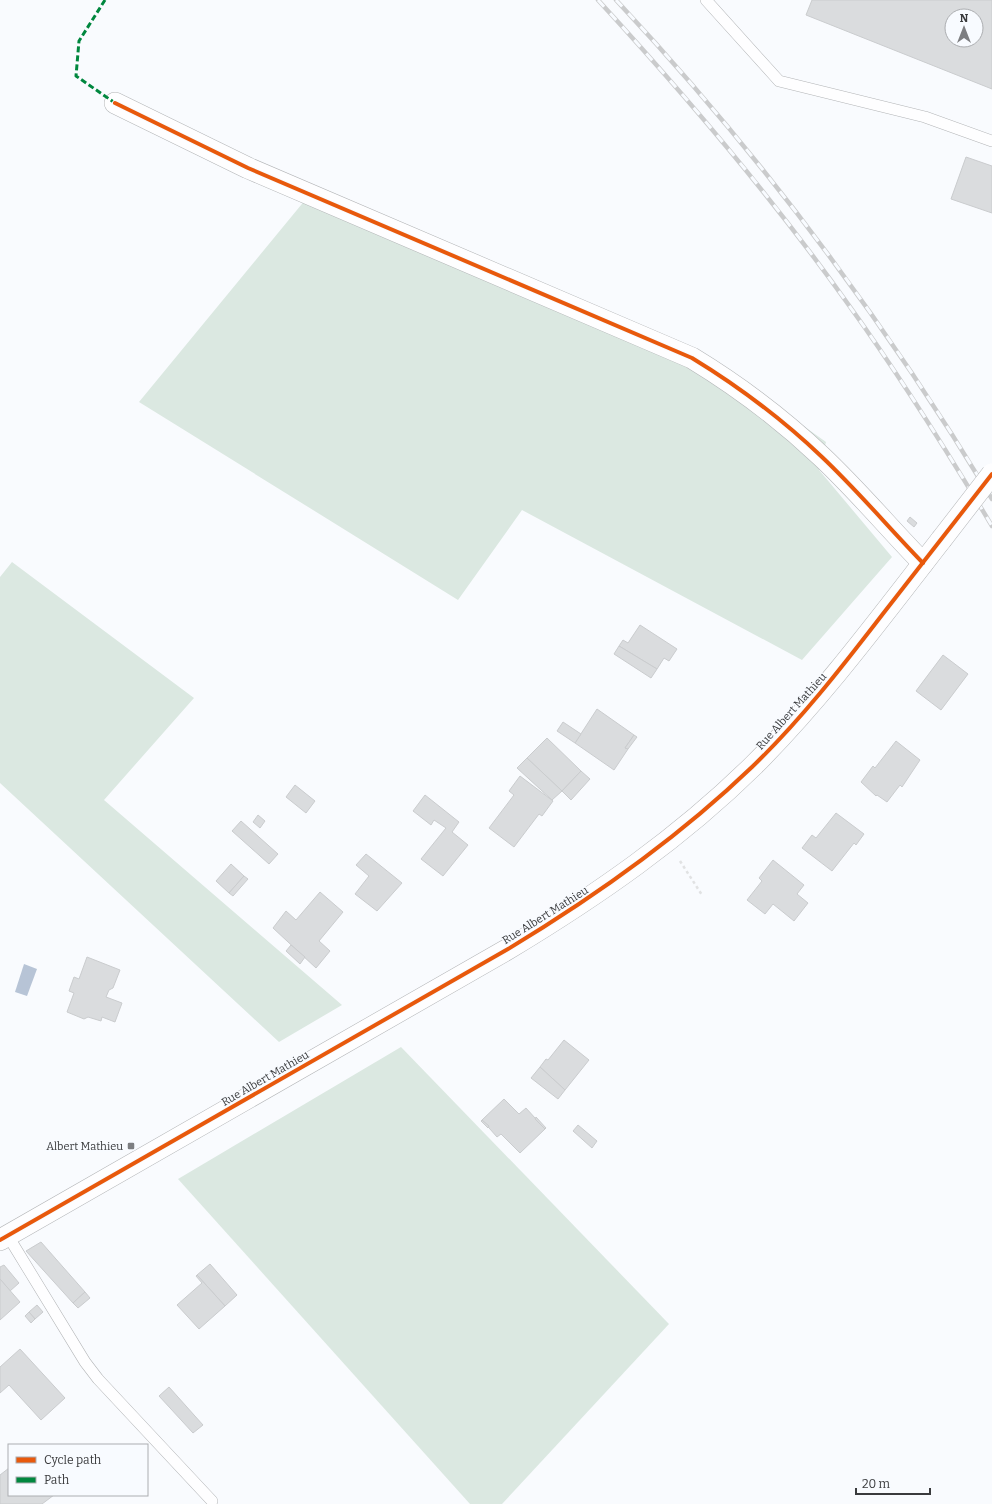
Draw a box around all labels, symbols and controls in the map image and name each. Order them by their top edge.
north arrow [944,8,984,48]
text: N [960,12,969,25]
street label: Rue Albert Mathieu [753,670,829,752]
street label: Rue Albert Mathieu [500,884,591,947]
street label: Rue Albert Mathieu [219,1048,311,1109]
place label: Albert Mathieu [46,1140,123,1153]
marker: Albert Mathieu [126,1141,136,1151]
legend [8,1444,148,1496]
text: Cycle path [44,1453,102,1467]
scale bar [856,1470,930,1496]
text: Path [44,1473,70,1487]
text: 20 m [862,1477,891,1491]

